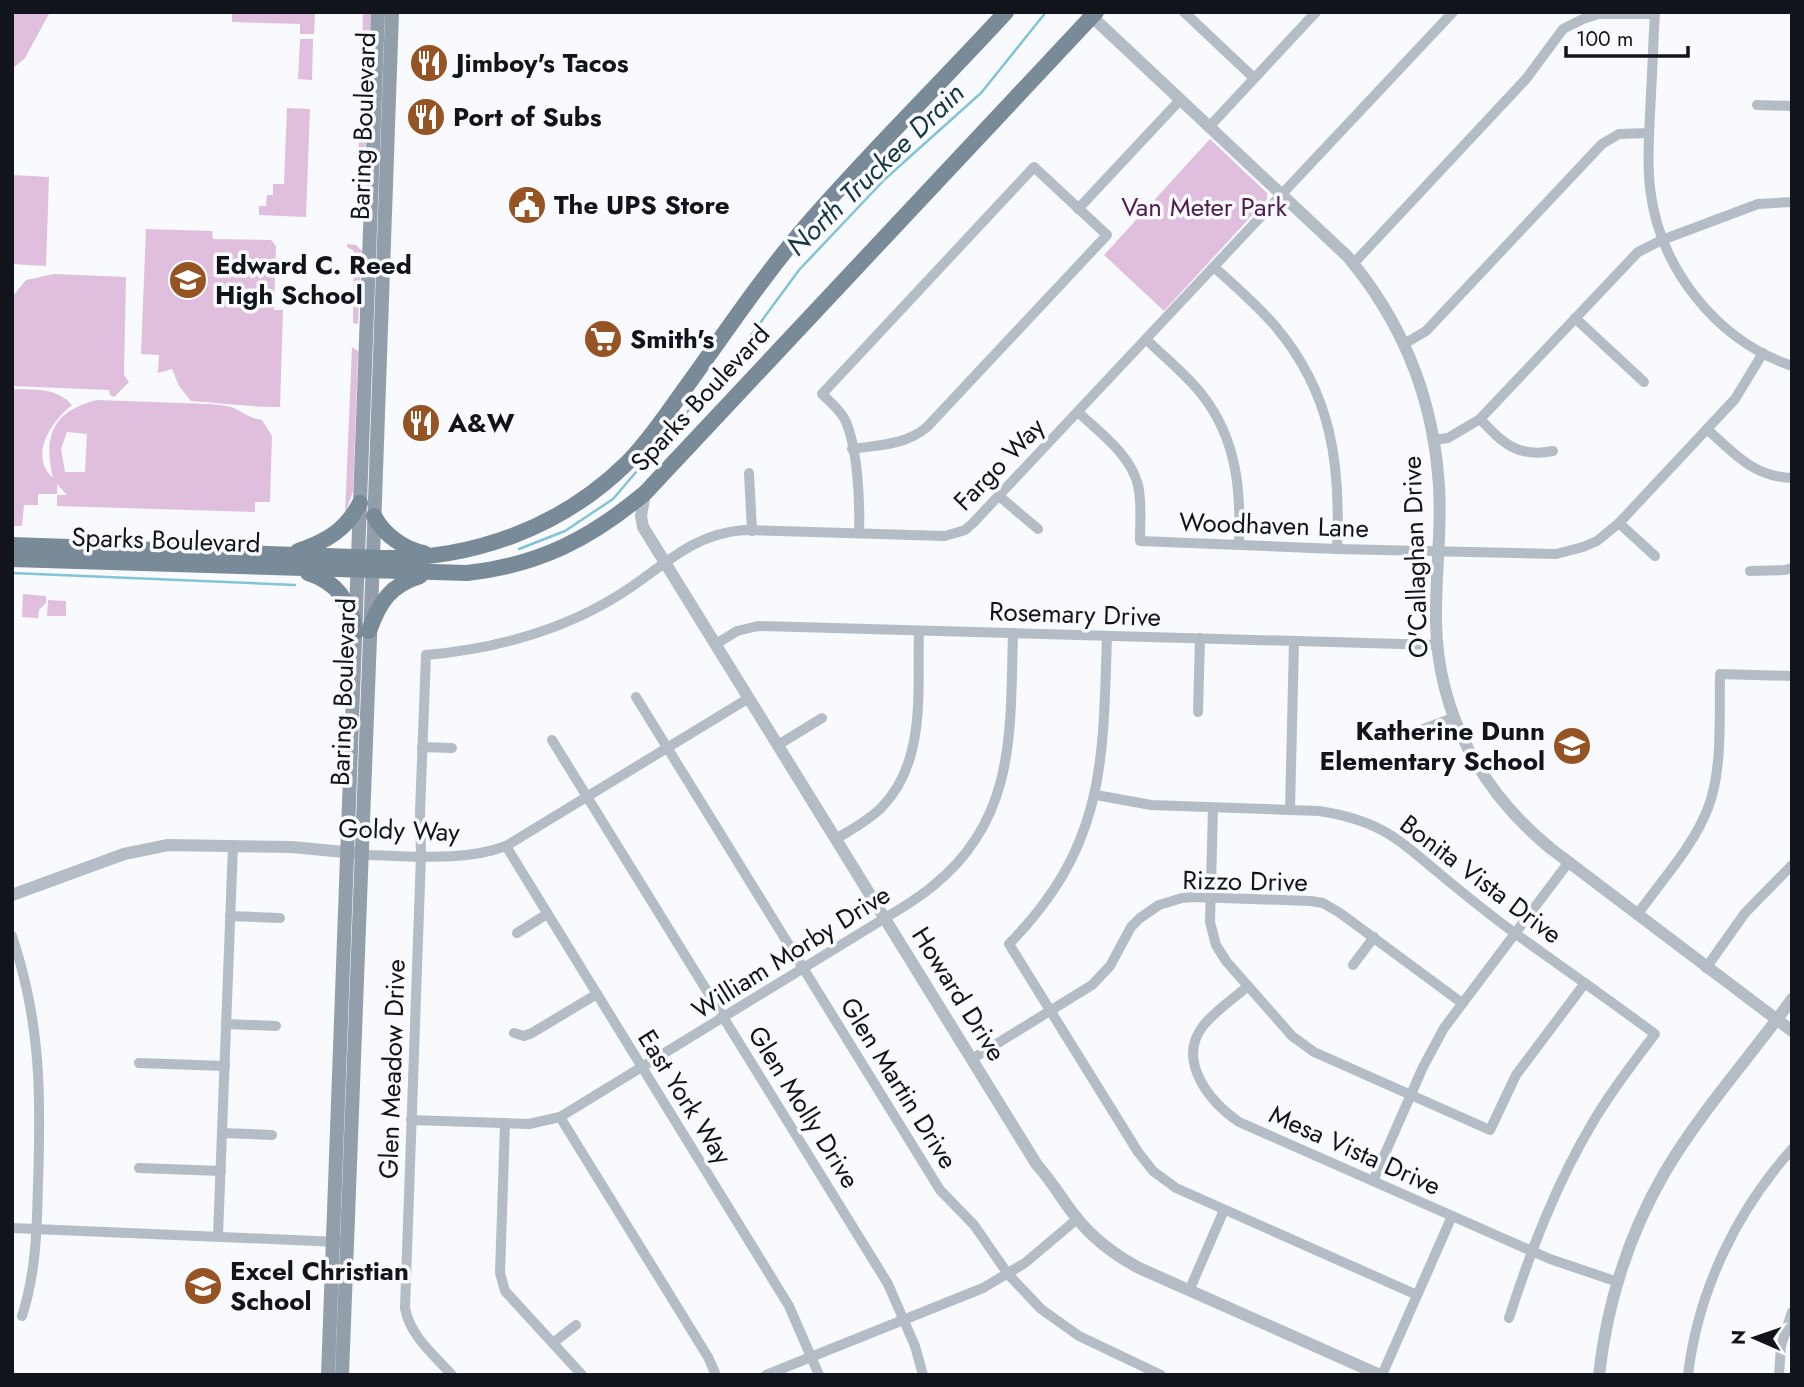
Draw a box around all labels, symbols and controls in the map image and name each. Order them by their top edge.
scale bar [1566,14,1688,58]
text: 100 m [1576,24,1633,54]
street label: Baring Boulevard [341,31,385,221]
restaurant icon: Jimboy's Tacos [408,42,450,84]
place label: Jimboy's Tacos [451,44,629,82]
water label: North Truckee Drain [777,73,974,265]
restaurant icon: Port of Subs [405,96,447,138]
place label: Port of Subs [453,98,602,136]
public building icon: The UPS Store [506,184,548,226]
place label: The UPS Store [554,186,730,224]
park label: Van Meter Park [1121,188,1287,226]
place label: Edward C. Reed High School [215,246,412,314]
school or university icon: Edward C. Reed High School [167,259,209,301]
street label: Sparks Boulevard [622,316,778,480]
supermarket icon: Smith's [582,318,624,360]
place label: Smith's [630,320,714,358]
restaurant icon: A&W [400,402,442,444]
place label: A&W [447,404,515,442]
street label: Fargo Way [945,408,1054,519]
street label: O'Callaghan Drive [1392,455,1438,659]
street label: Woodhaven Lane [1178,503,1370,547]
street label: Sparks Boulevard [71,518,261,562]
street label: Rosemary Drive [988,592,1162,636]
street label: Baring Boulevard [321,597,365,787]
place label: Katherine Dunn Elementary School [1320,712,1545,780]
school or university icon: Katherine Dunn Elementary School [1551,725,1593,767]
street label: Bonita Vista Drive [1392,805,1570,953]
street label: Goldy Way [338,809,461,851]
street label: Rizzo Drive [1182,861,1308,901]
street label: William Morby Drive [684,876,898,1028]
street label: Howard Drive [903,920,1015,1068]
street label: Glen Meadow Drive [369,958,415,1180]
street label: Glen Martin Drive [831,990,967,1176]
street label: Glen Molly Drive [739,1018,869,1196]
street label: East York Way [628,1022,742,1172]
street label: Mesa Vista Drive [1263,1095,1447,1205]
place label: Excel Christian School [230,1252,409,1320]
school or university icon: Excel Christian School [182,1265,224,1307]
north arrow [1720,1303,1790,1373]
text: N [1725,1329,1752,1345]

